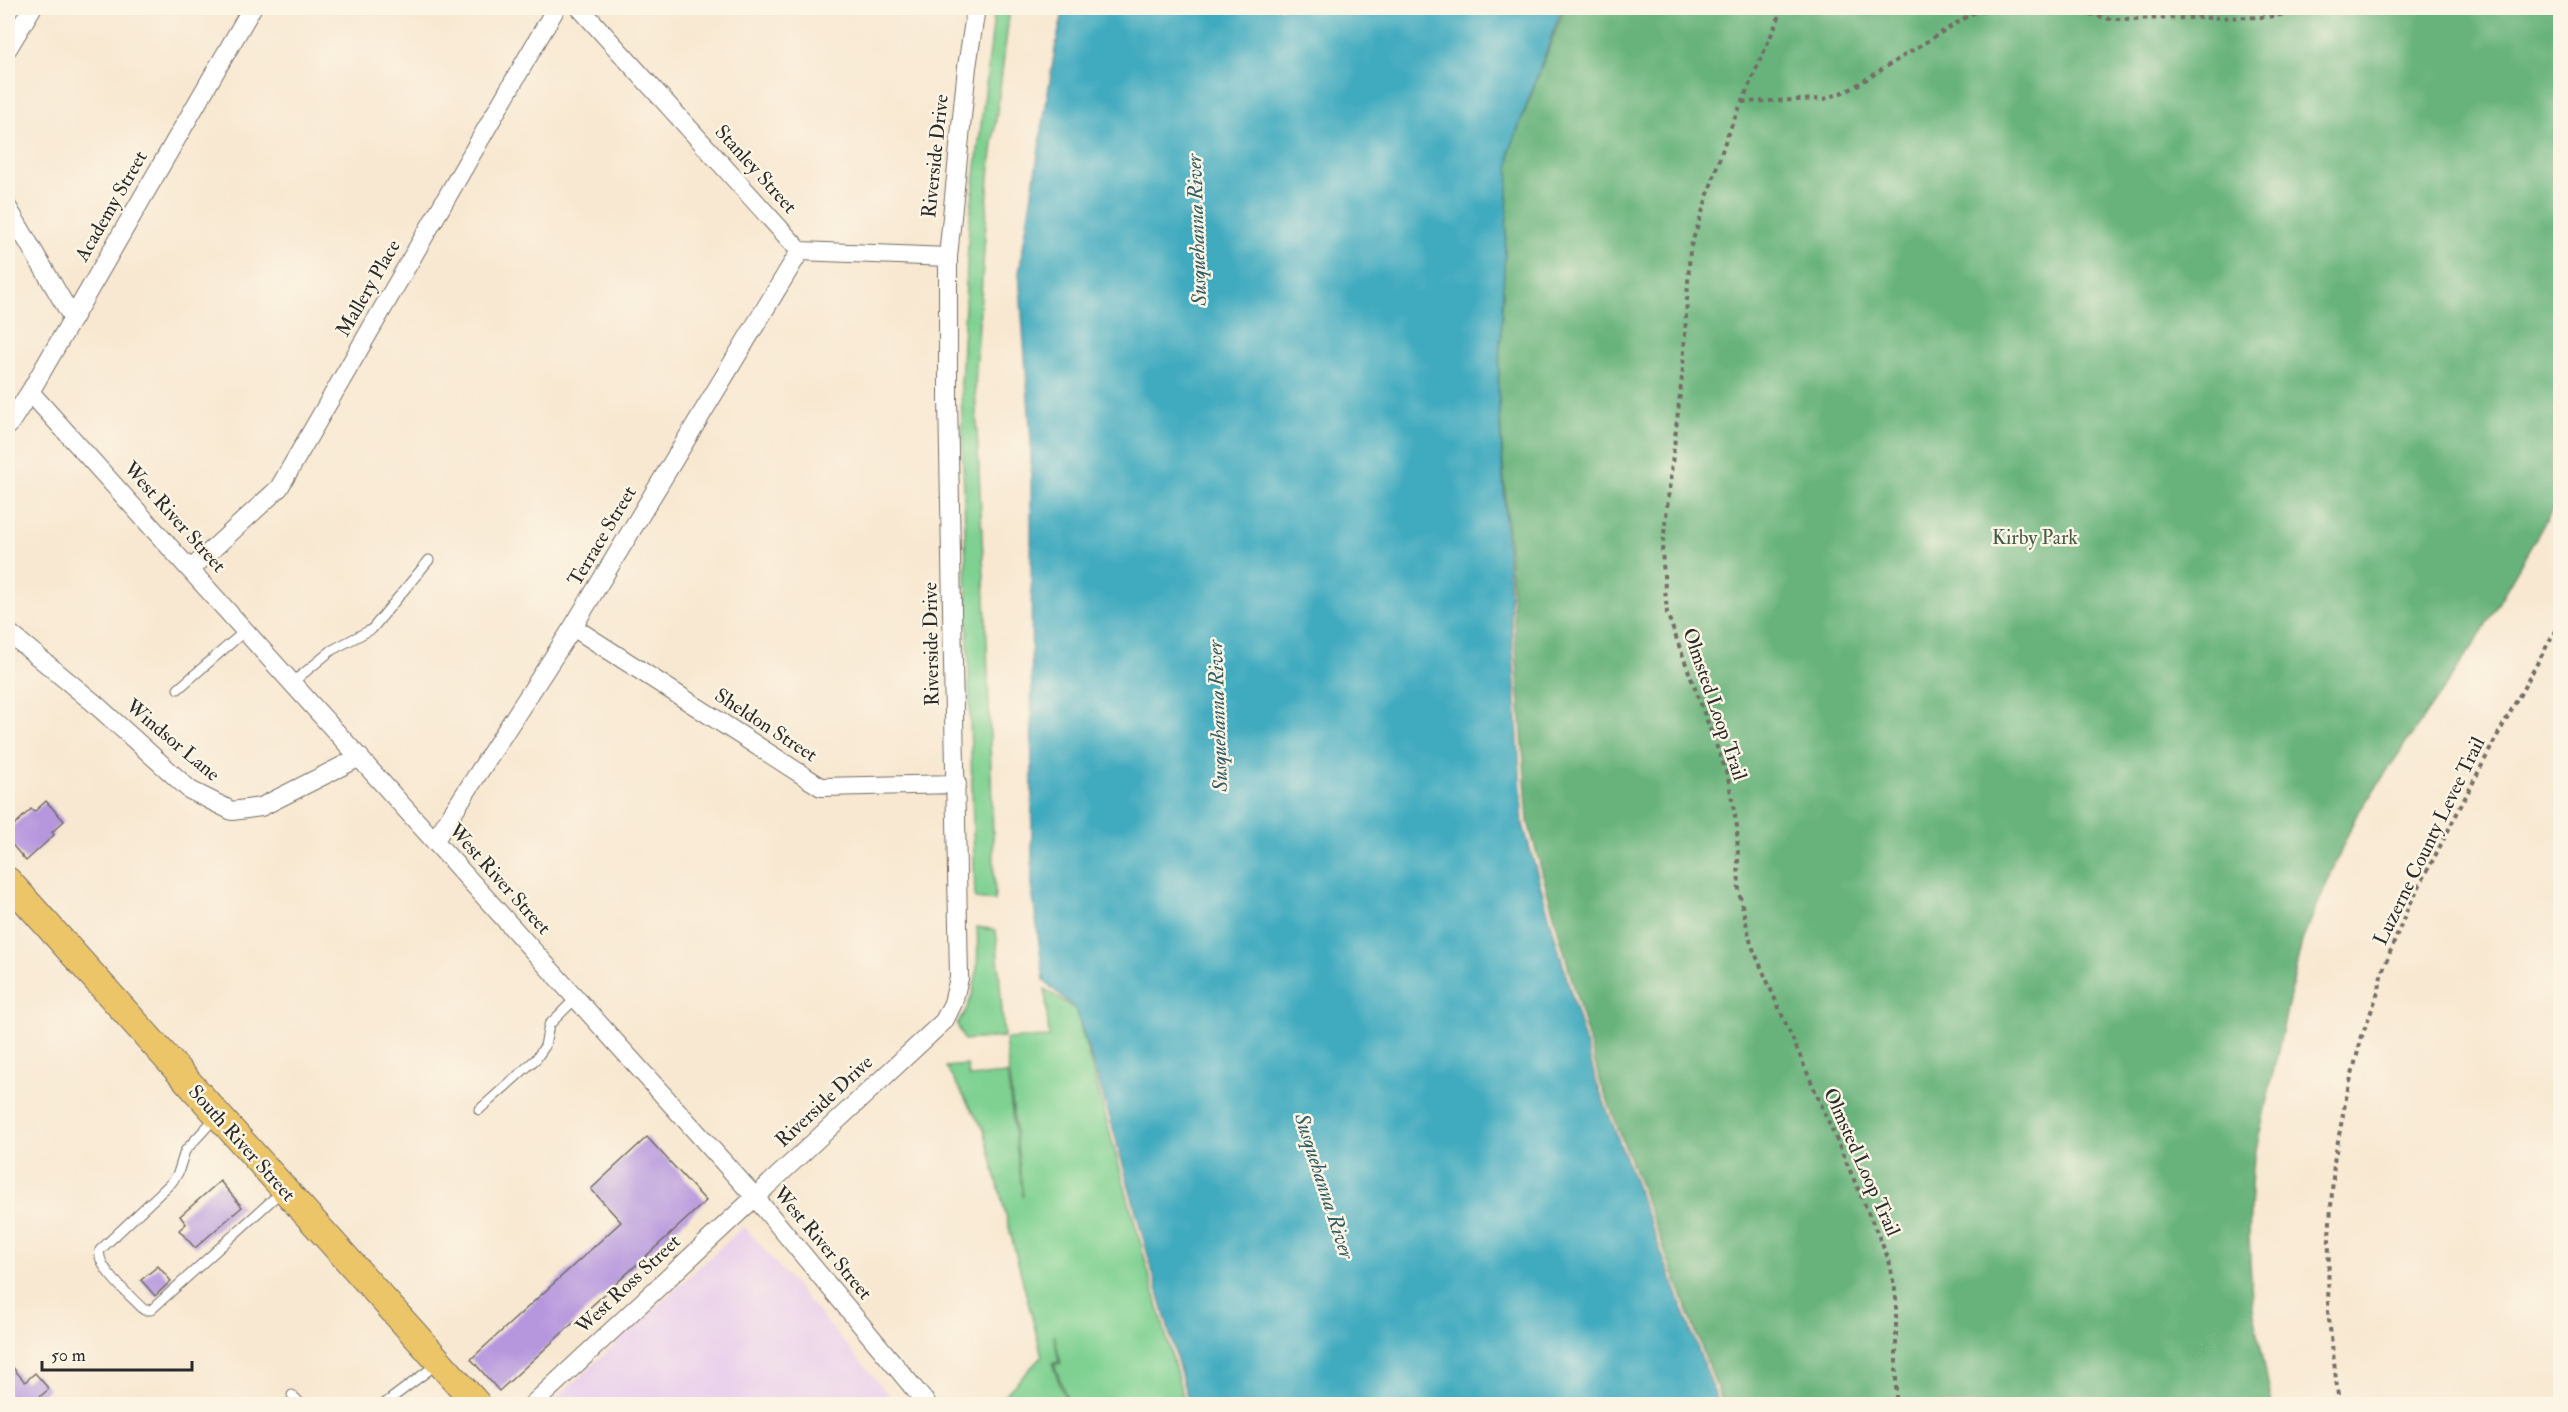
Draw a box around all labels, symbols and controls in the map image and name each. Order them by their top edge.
street label: Riverside Drive [916,93,954,219]
street label: Stanley Street [710,119,803,219]
street label: Academy Street [69,146,153,267]
water label: Susquehanna River [1181,153,1213,307]
street label: Mallery Place [330,235,406,341]
street label: West River Street [118,456,232,578]
street label: Terrace Street [562,481,642,591]
park label: Kirby Park [1992,525,2078,550]
street label: Riverside Drive [917,582,945,706]
street label: Olmsted Loop Trail [1676,625,1753,784]
water label: Susquehanna River [1202,639,1234,793]
street label: Sheldon Street [710,683,822,768]
street label: Windsor Lane [120,693,225,787]
street label: Luzerne County Levee Trail [2368,733,2490,949]
street label: West River Street [443,818,557,940]
street label: Riverside Drive [770,1050,878,1152]
street label: South River Street [183,1079,301,1207]
street label: Olmsted Loop Trail [1817,1084,1906,1240]
water label: Susquehanna River [1287,1109,1361,1263]
street label: West River Street [768,1180,878,1305]
street label: West Ross Street [570,1229,686,1340]
scale bar [42,1334,192,1372]
text: 50 m [51,1344,86,1367]

